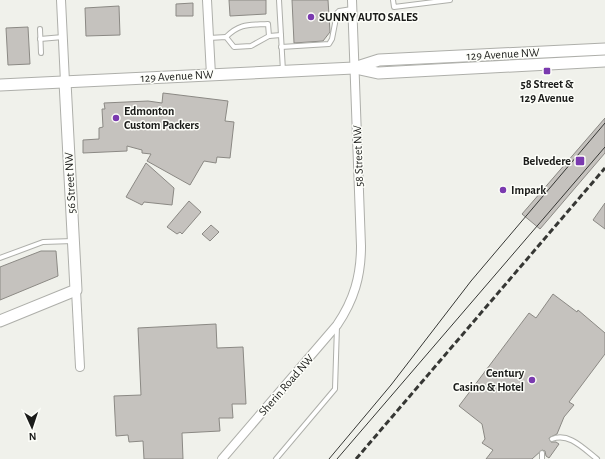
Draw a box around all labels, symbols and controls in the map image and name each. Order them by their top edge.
place label: SUNNY AUTO SALES [319,11,418,23]
marker: SUNNY AUTO SALES [306,12,316,22]
street label: 129 Avenue NW [466,46,540,62]
marker: 58 Street & 129 Avenue [542,66,552,76]
street label: 129 Avenue NW [140,68,214,84]
place label: 58 Street & 129 Avenue [520,78,574,104]
place label: Edmonton Custom Packers [124,105,200,131]
marker: Edmonton Custom Packers [111,113,121,123]
street label: 58 Street NW [351,125,365,187]
street label: 56 Street NW [62,152,78,214]
place label: Belvedere [523,155,571,167]
marker: Belvedere [574,155,586,167]
place label: Impark [511,184,546,196]
marker: Impark [498,185,508,195]
street label: Sherin Road NW [256,352,316,418]
place label: Century Casino & Hotel [453,367,525,393]
marker: Century Casino & Hotel [527,375,537,385]
north arrow [12,407,52,447]
text: N [28,431,37,442]

